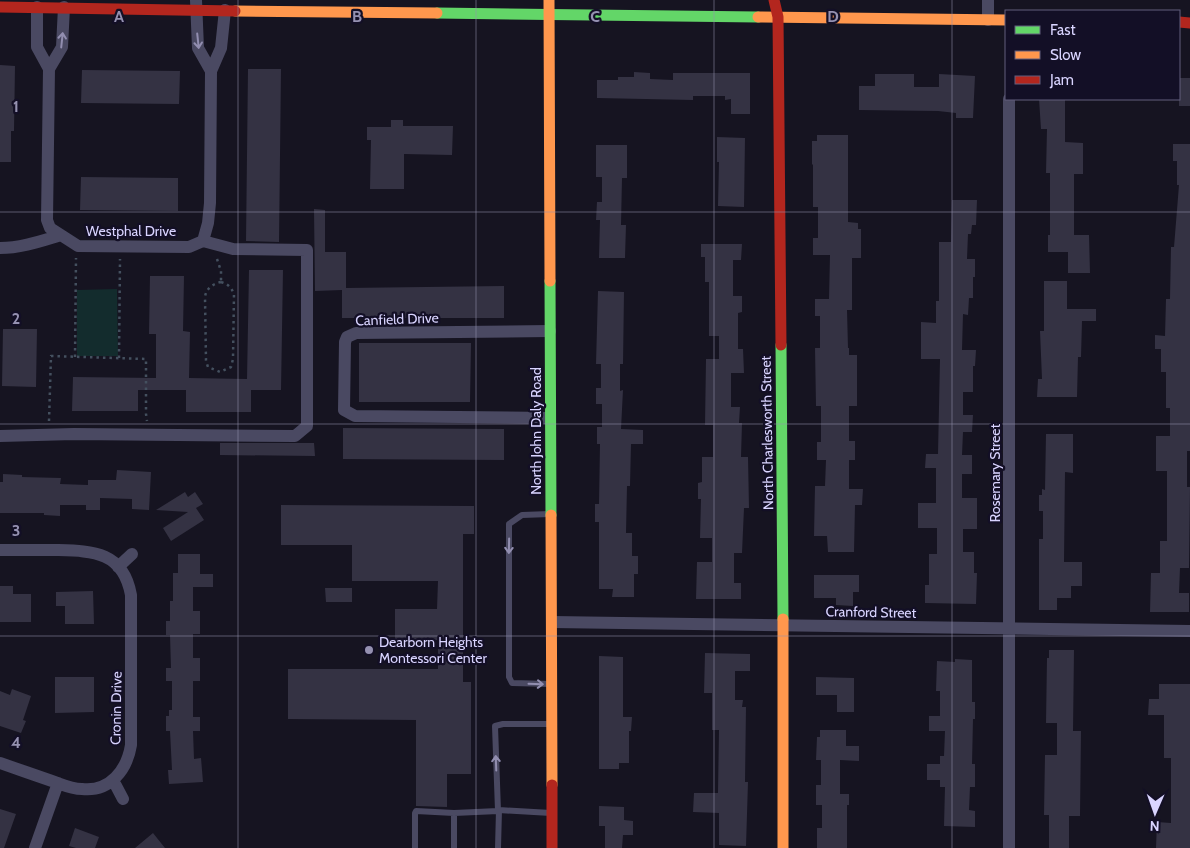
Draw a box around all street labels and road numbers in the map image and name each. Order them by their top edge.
street label: Westphal Drive [86,222,176,240]
street label: Canfield Drive [355,309,439,329]
street label: North Charlesworth Street [757,355,777,510]
street label: North John Daly Road [527,367,545,495]
street label: Rosemary Street [986,423,1004,522]
street label: Cranford Street [826,602,917,622]
street label: Cronin Drive [106,671,126,745]

